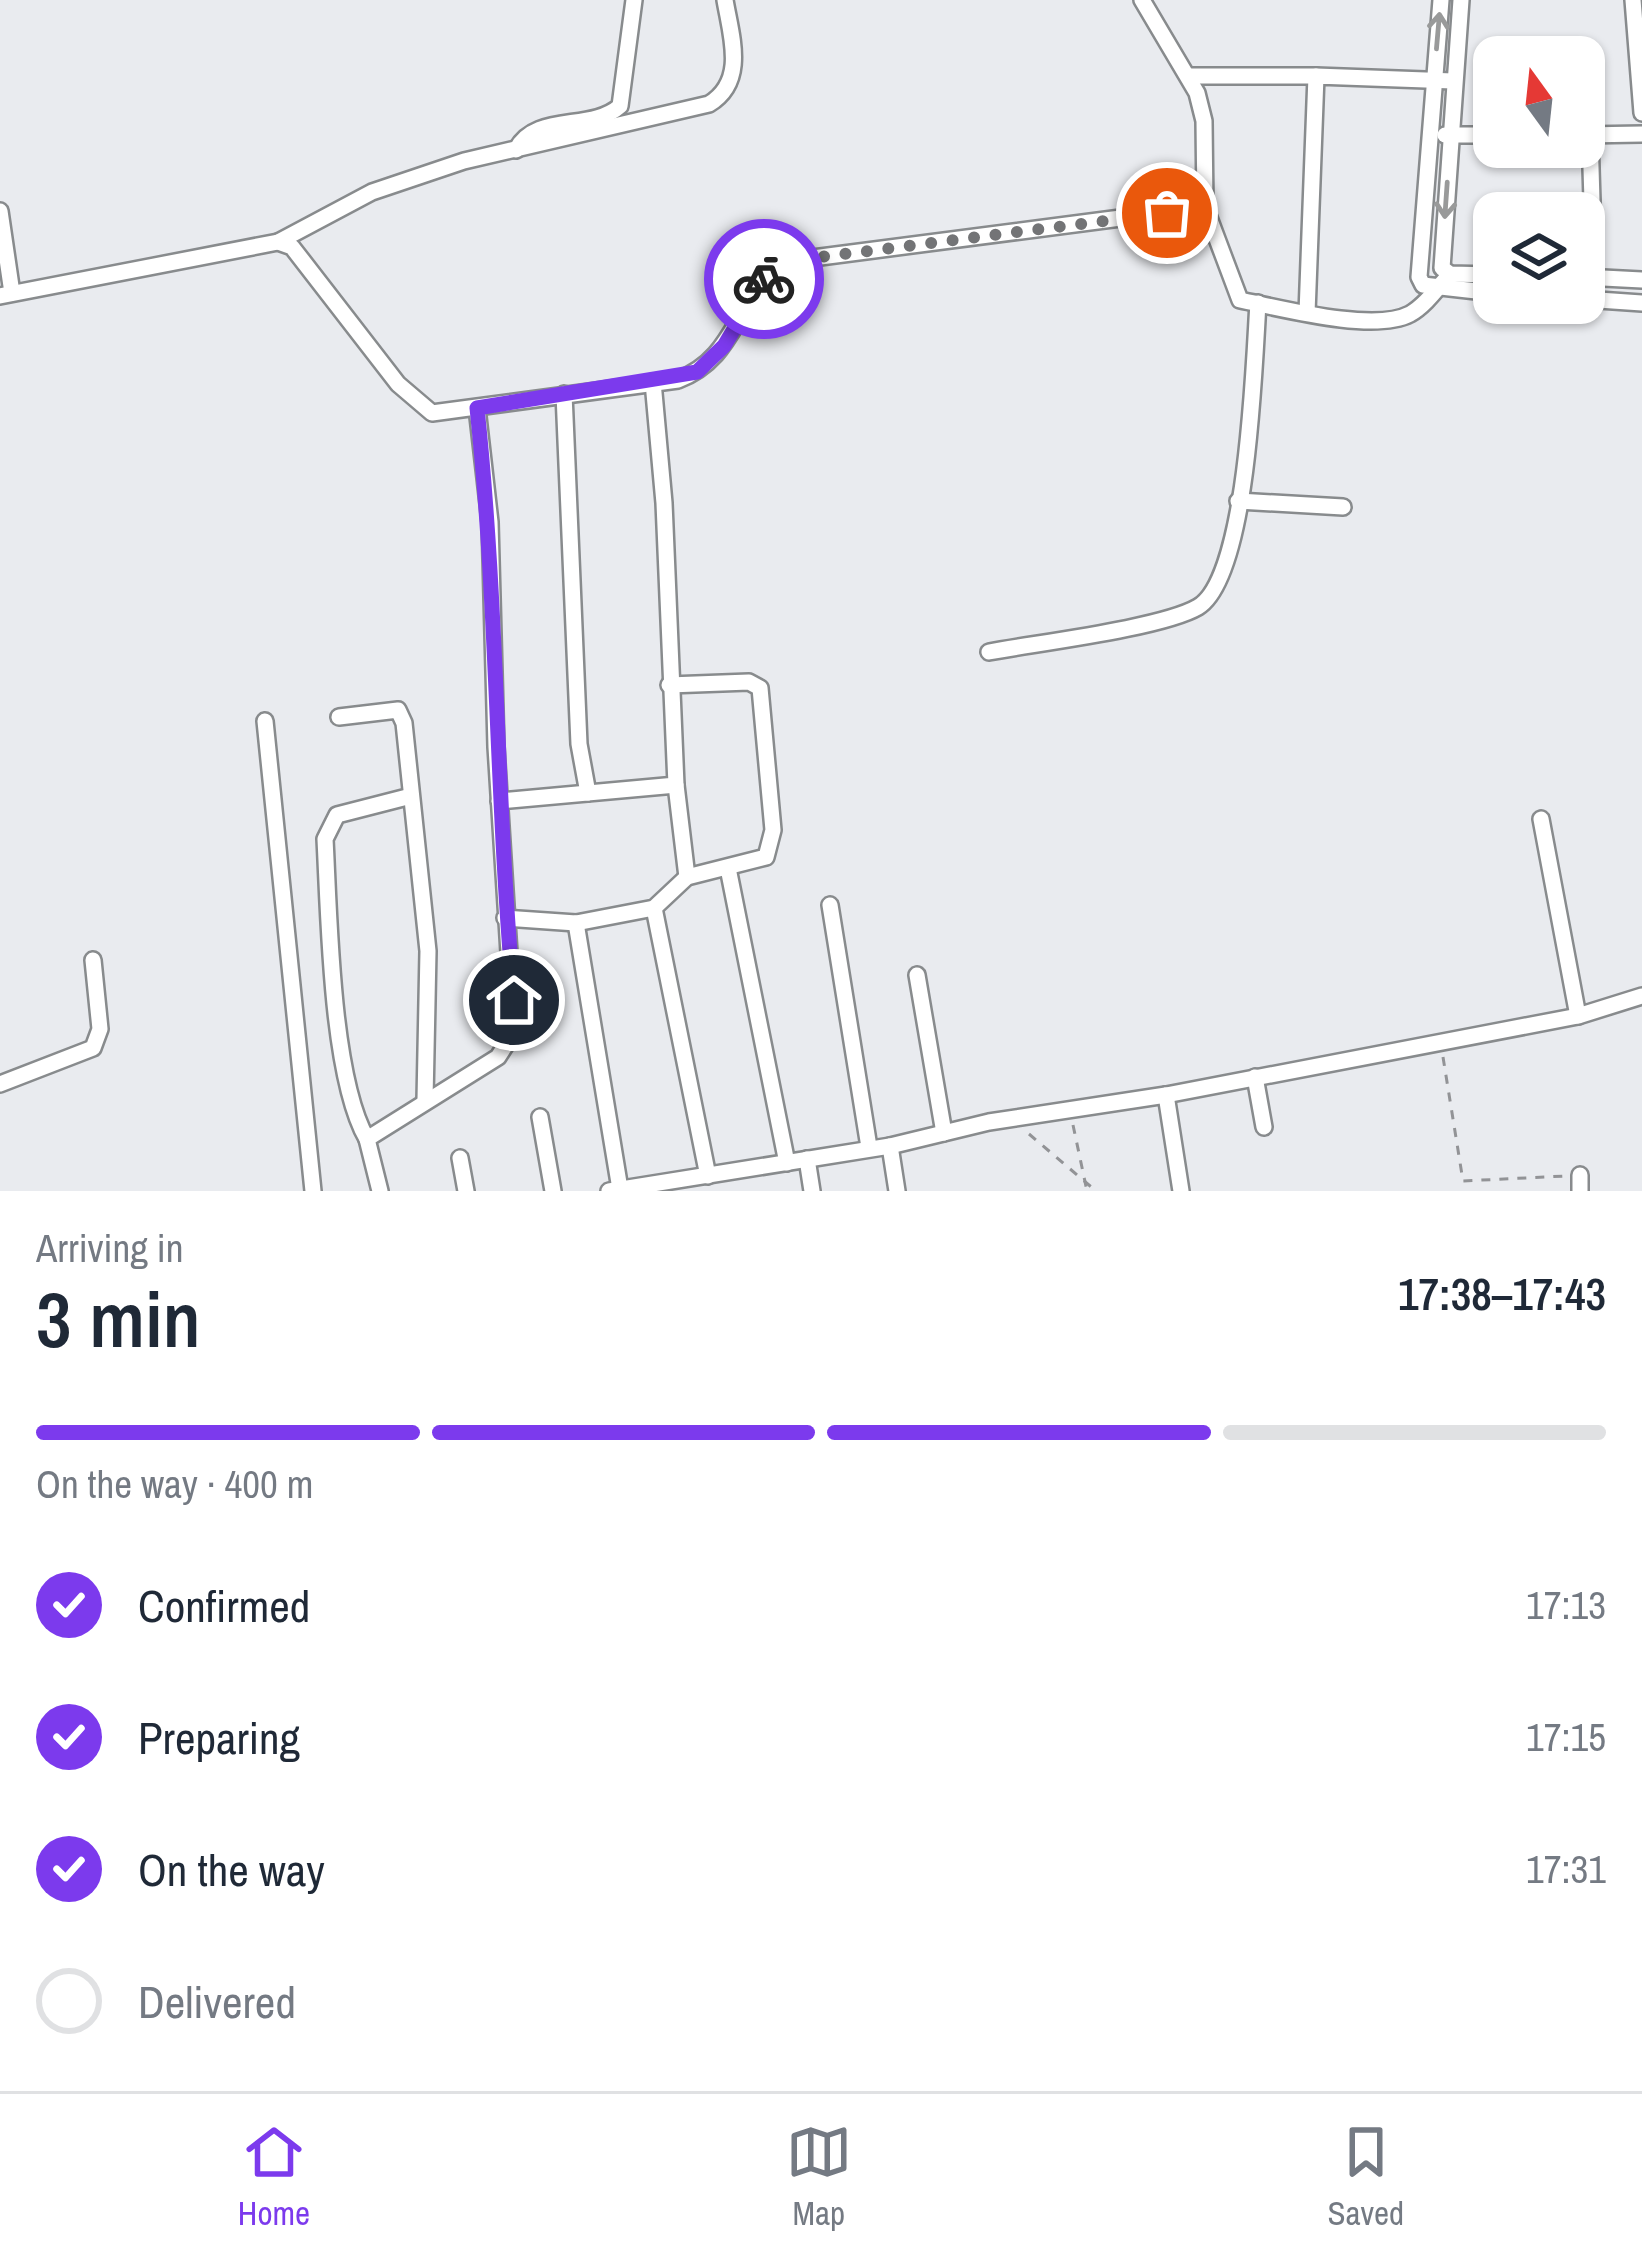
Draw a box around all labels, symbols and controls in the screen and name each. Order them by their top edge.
one-way arrow [1427,12,1450,51]
north arrow [1473,36,1605,168]
map controls [1473,36,1605,324]
pin [1116,162,1218,264]
icon: bag [1134,180,1200,246]
one-way arrow [1434,180,1457,219]
button: layers [1473,192,1605,324]
courier [704,219,824,339]
icon: bike [731,246,797,312]
pin [463,949,565,1051]
icon: home [481,967,547,1033]
text: Arriving in [36,1222,184,1274]
text: 17:38–17:43 [1398,1263,1606,1324]
text: 3 min [36,1266,201,1371]
text: On the way · 400 m [36,1458,313,1510]
icon: check [36,1572,102,1638]
text: Confirmed [138,1575,310,1636]
text: 17:13 [1526,1579,1606,1631]
icon: check [36,1704,102,1770]
text: Preparing [138,1707,300,1768]
text: 17:15 [1526,1711,1606,1763]
icon: check [36,1836,102,1902]
text: On the way [138,1839,325,1900]
text: 17:31 [1526,1843,1606,1895]
text: Delivered [138,1971,296,2032]
tab: Home [238,2119,310,2235]
tab: Map [786,2119,852,2235]
tab: Saved [1327,2119,1404,2235]

